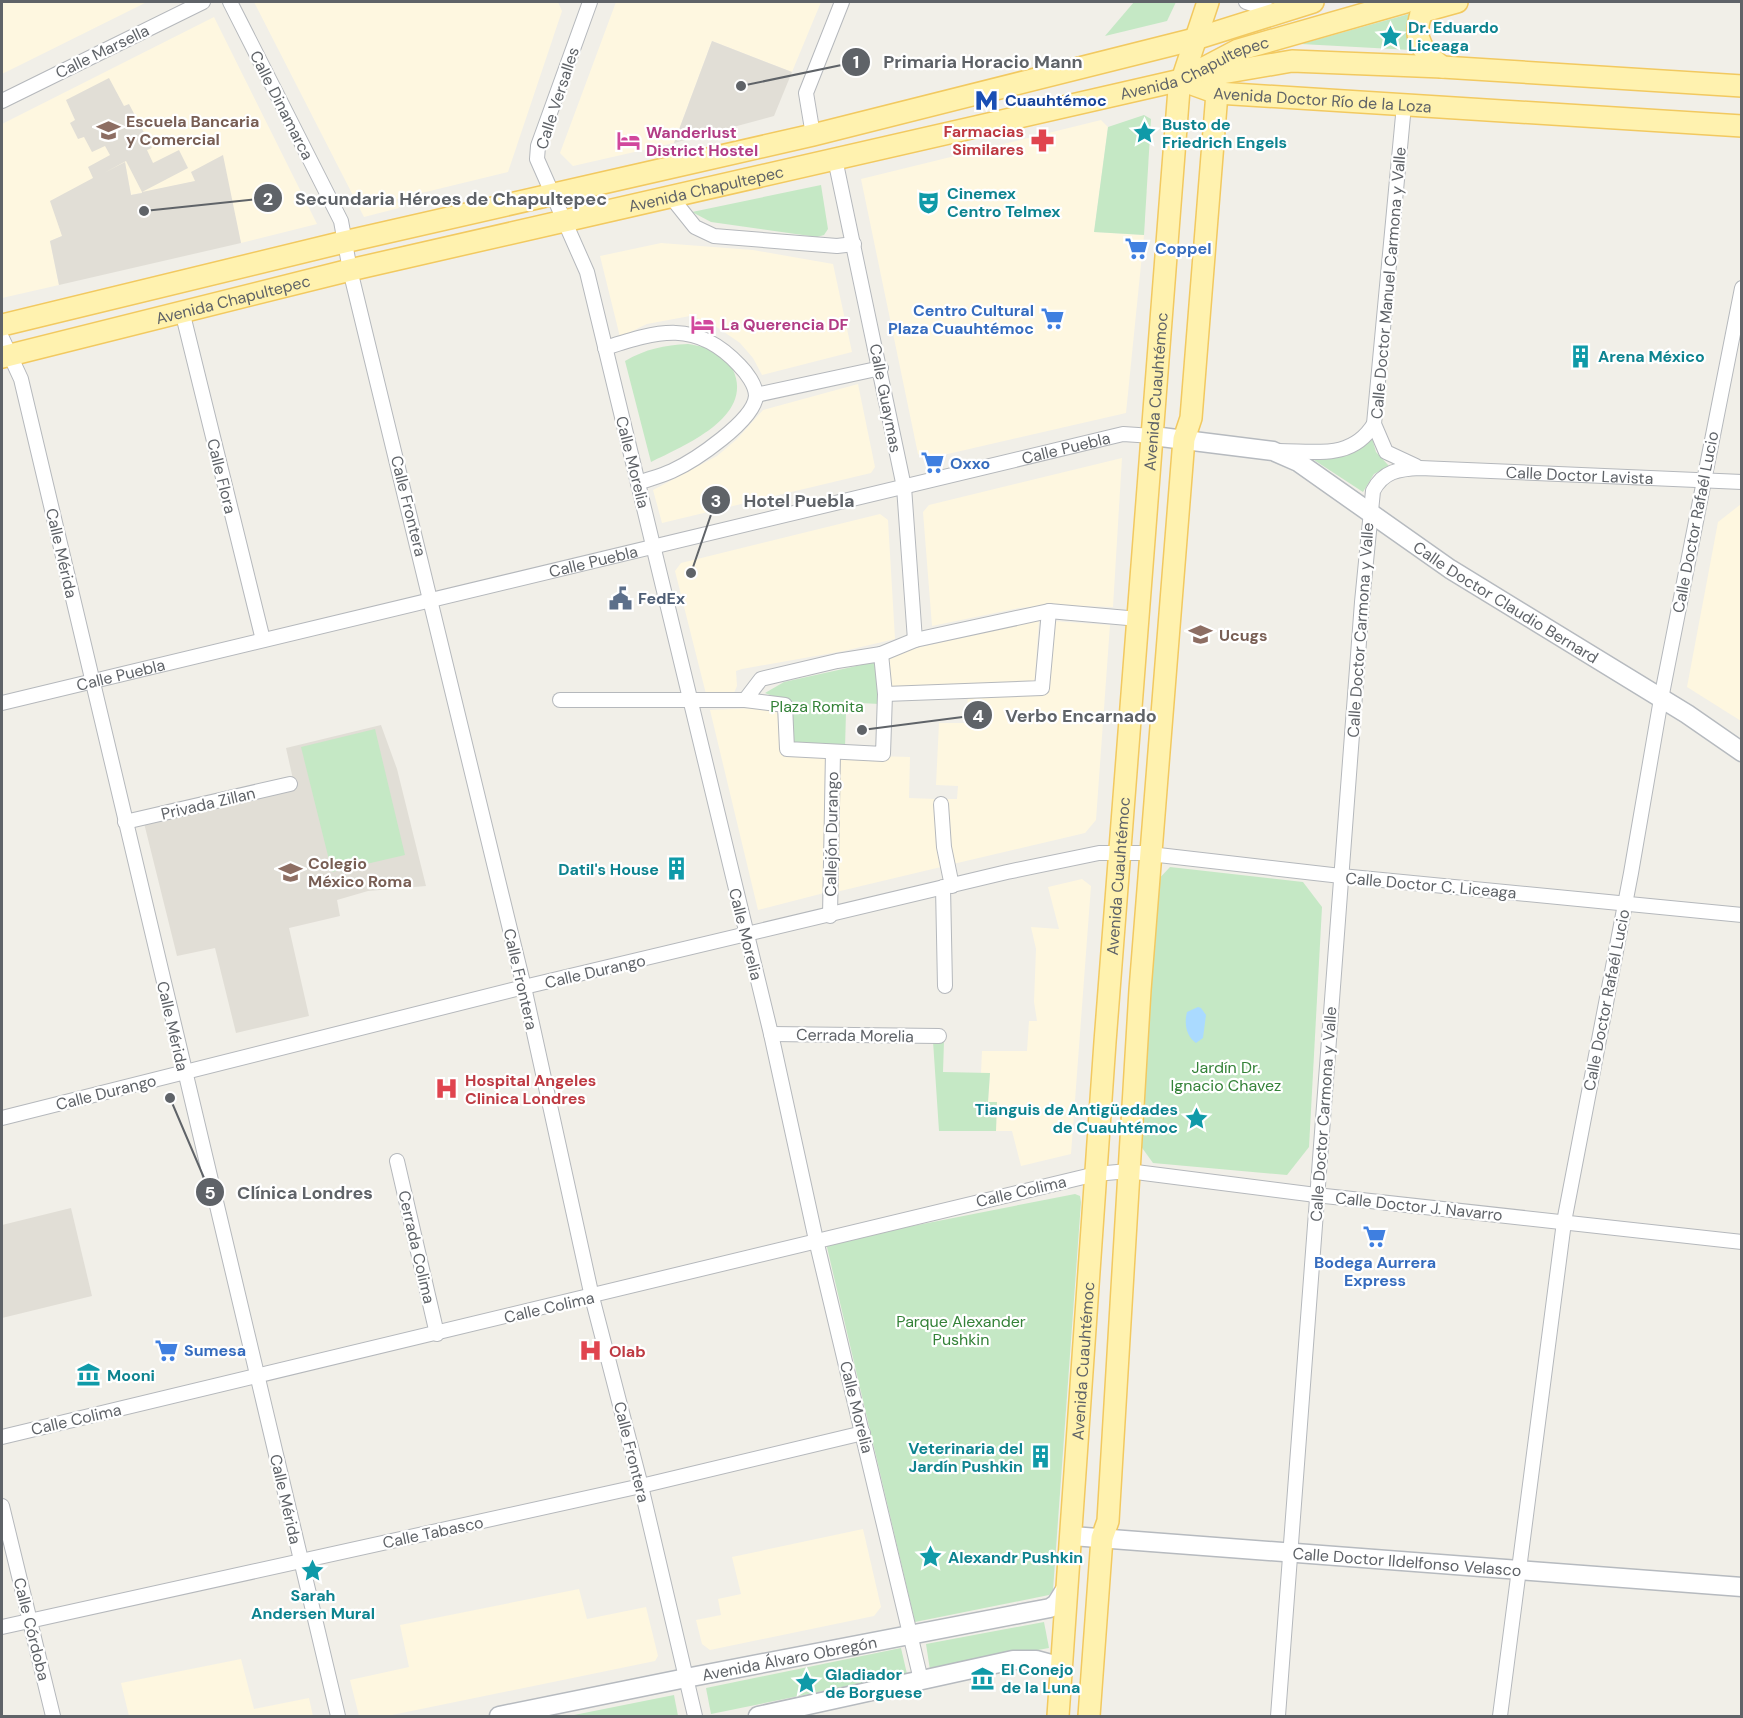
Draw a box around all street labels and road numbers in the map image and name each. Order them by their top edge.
street label: Calle Marsella [52,20,153,83]
street label: Avenida Chapultepec [1118,32,1272,105]
street label: Calle Versalles [531,44,584,152]
street label: Calle Dinamarca [245,47,318,163]
street label: Avenida Doctor Río de la Loza [1213,83,1432,117]
street label: Calle Doctor Manuel Carmona y Valle [1366,146,1411,420]
street label: Avenida Chapultepec [627,161,786,217]
street label: Avenida Chapultepec [154,270,313,329]
street label: Avenida Cuauhtémoc [1139,312,1173,472]
street label: Calle Guaymas [865,342,906,454]
street label: Calle Morelia [611,414,654,510]
street label: Calle Puebla [1019,427,1112,469]
street label: Calle Doctor Rafaél Lucio [1668,429,1723,615]
street label: Calle Flora [202,436,241,516]
street label: Calle Frontera [386,453,431,559]
street label: Calle Doctor Lavista [1505,462,1654,489]
street label: Calle Mérida [41,506,82,600]
street label: Calle Doctor Carmona y Valle [1343,522,1378,738]
street label: Calle Doctor Claudio Bernard [1409,536,1602,668]
street label: Calle Puebla [547,541,640,582]
street label: Calle Puebla [74,654,167,696]
street label: Callejón Durango [820,771,843,897]
street label: Privada Zillan [159,782,257,825]
street label: Avenida Cuauhtémoc [1102,796,1135,956]
street label: Calle Doctor C. Liceaga [1345,868,1517,903]
street label: Calle Morelia [724,886,767,982]
street label: Calle Doctor Rafaél Lucio [1579,907,1634,1093]
street label: Calle Frontera [499,926,542,1032]
street label: Calle Durango [543,950,648,993]
street label: Calle Mérida [152,979,193,1073]
street label: Calle Doctor Carmona y Valle [1306,1006,1341,1222]
street label: Cerrada Morelia [796,1024,914,1047]
street label: Calle Durango [54,1070,159,1115]
street label: Calle Colima [974,1171,1068,1212]
street label: Calle Doctor J. Navarro [1334,1187,1504,1226]
street label: Cerrada Colima [393,1189,440,1306]
street label: Avenida Cuauhtémoc [1067,1281,1099,1441]
street label: Calle Colima [502,1287,596,1328]
street label: Calle Morelia [835,1359,878,1455]
street label: Calle Colima [29,1399,123,1440]
street label: Calle Frontera [609,1399,654,1505]
street label: Calle Mérida [265,1452,306,1546]
street label: Calle Tabasco [381,1512,485,1553]
street label: Calle Doctor Ildelfonso Velasco [1292,1543,1522,1581]
street label: Calle Córdoba [9,1575,54,1683]
street label: Avenida Álvaro Obregón [700,1632,879,1686]

